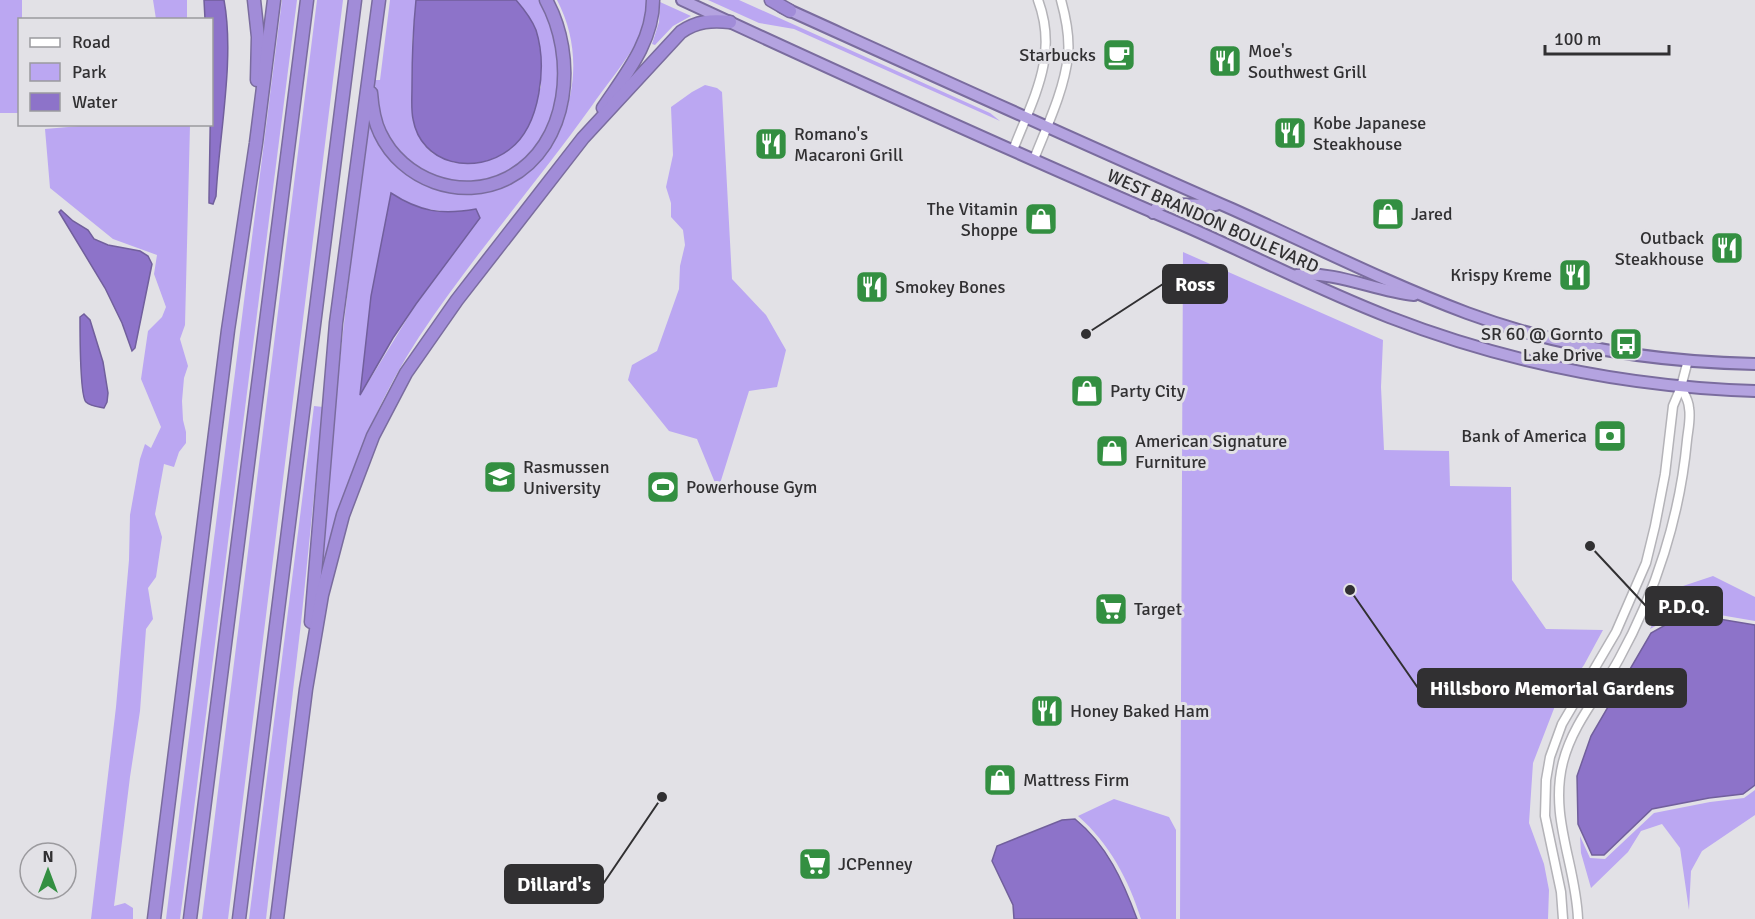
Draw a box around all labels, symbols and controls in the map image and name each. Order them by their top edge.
legend [18,18,213,126]
scale bar [1545,18,1670,56]
text: 100 m [1554,28,1601,50]
text: Road [72,31,111,53]
cafe icon: Starbucks [1101,37,1137,73]
place label: Moe's Southwest Grill [1248,40,1367,83]
restaurant icon: Moe's Southwest Grill [1207,43,1243,79]
place label: Starbucks [1019,44,1096,66]
text: Park [72,61,107,83]
text: Water [72,91,118,113]
place label: Kobe Japanese Steakhouse [1313,112,1426,155]
restaurant icon: Kobe Japanese Steakhouse [1272,115,1308,151]
place label: Romano's Macaroni Grill [794,123,903,166]
restaurant icon: Romano's Macaroni Grill [753,126,789,162]
street label: WEST BRANDON BOULEVARD [1104,164,1322,278]
shop icon: Jared [1370,196,1406,232]
place label: The Vitamin Shoppe [927,198,1018,241]
shop icon: The Vitamin Shoppe [1023,201,1059,237]
place label: Jared [1411,203,1453,225]
place label: Outback Steakhouse [1615,227,1704,270]
restaurant icon: Outback Steakhouse [1709,230,1745,266]
restaurant icon: Krispy Kreme [1557,257,1593,293]
place label: Krispy Kreme [1450,264,1552,286]
callout: Ross [1163,265,1227,303]
restaurant icon: Smokey Bones [854,269,890,305]
text: Ross [1175,272,1215,297]
place label: Smokey Bones [895,276,1006,298]
place label: SR 60 @ Gornto Lake Drive [1481,323,1603,366]
bus stop icon: SR 60 @ Gornto Lake Drive [1608,326,1644,362]
shop icon: Party City [1069,373,1105,409]
place label: Party City [1110,380,1186,402]
bank icon: Bank of America [1592,418,1628,454]
place label: Bank of America [1461,425,1587,447]
place label: American Signature Furniture [1135,430,1287,473]
shop icon: American Signature Furniture [1094,433,1130,469]
place label: Rasmussen University [523,456,609,499]
school or university icon: Rasmussen University [482,459,518,495]
sports icon: Powerhouse Gym [645,469,681,505]
place label: Powerhouse Gym [686,476,817,498]
callout: P.D.Q. [1646,587,1722,625]
supermarket icon: Target [1093,591,1129,627]
text: P.D.Q. [1658,594,1710,619]
place label: Target [1134,598,1182,620]
callout: Hillsboro Memorial Gardens [1418,669,1686,707]
text: Hillsboro Memorial Gardens [1430,676,1674,701]
restaurant icon: Honey Baked Ham [1029,693,1065,729]
place label: Honey Baked Ham [1070,700,1209,722]
shop icon: Mattress Firm [982,762,1018,798]
place label: Mattress Firm [1023,769,1129,791]
north arrow [18,841,78,901]
supermarket icon: JCPenney [797,846,833,882]
text: N [42,847,54,867]
place label: JCPenney [838,853,913,875]
callout: Dillard's [505,865,603,903]
text: Dillard's [517,872,591,897]

